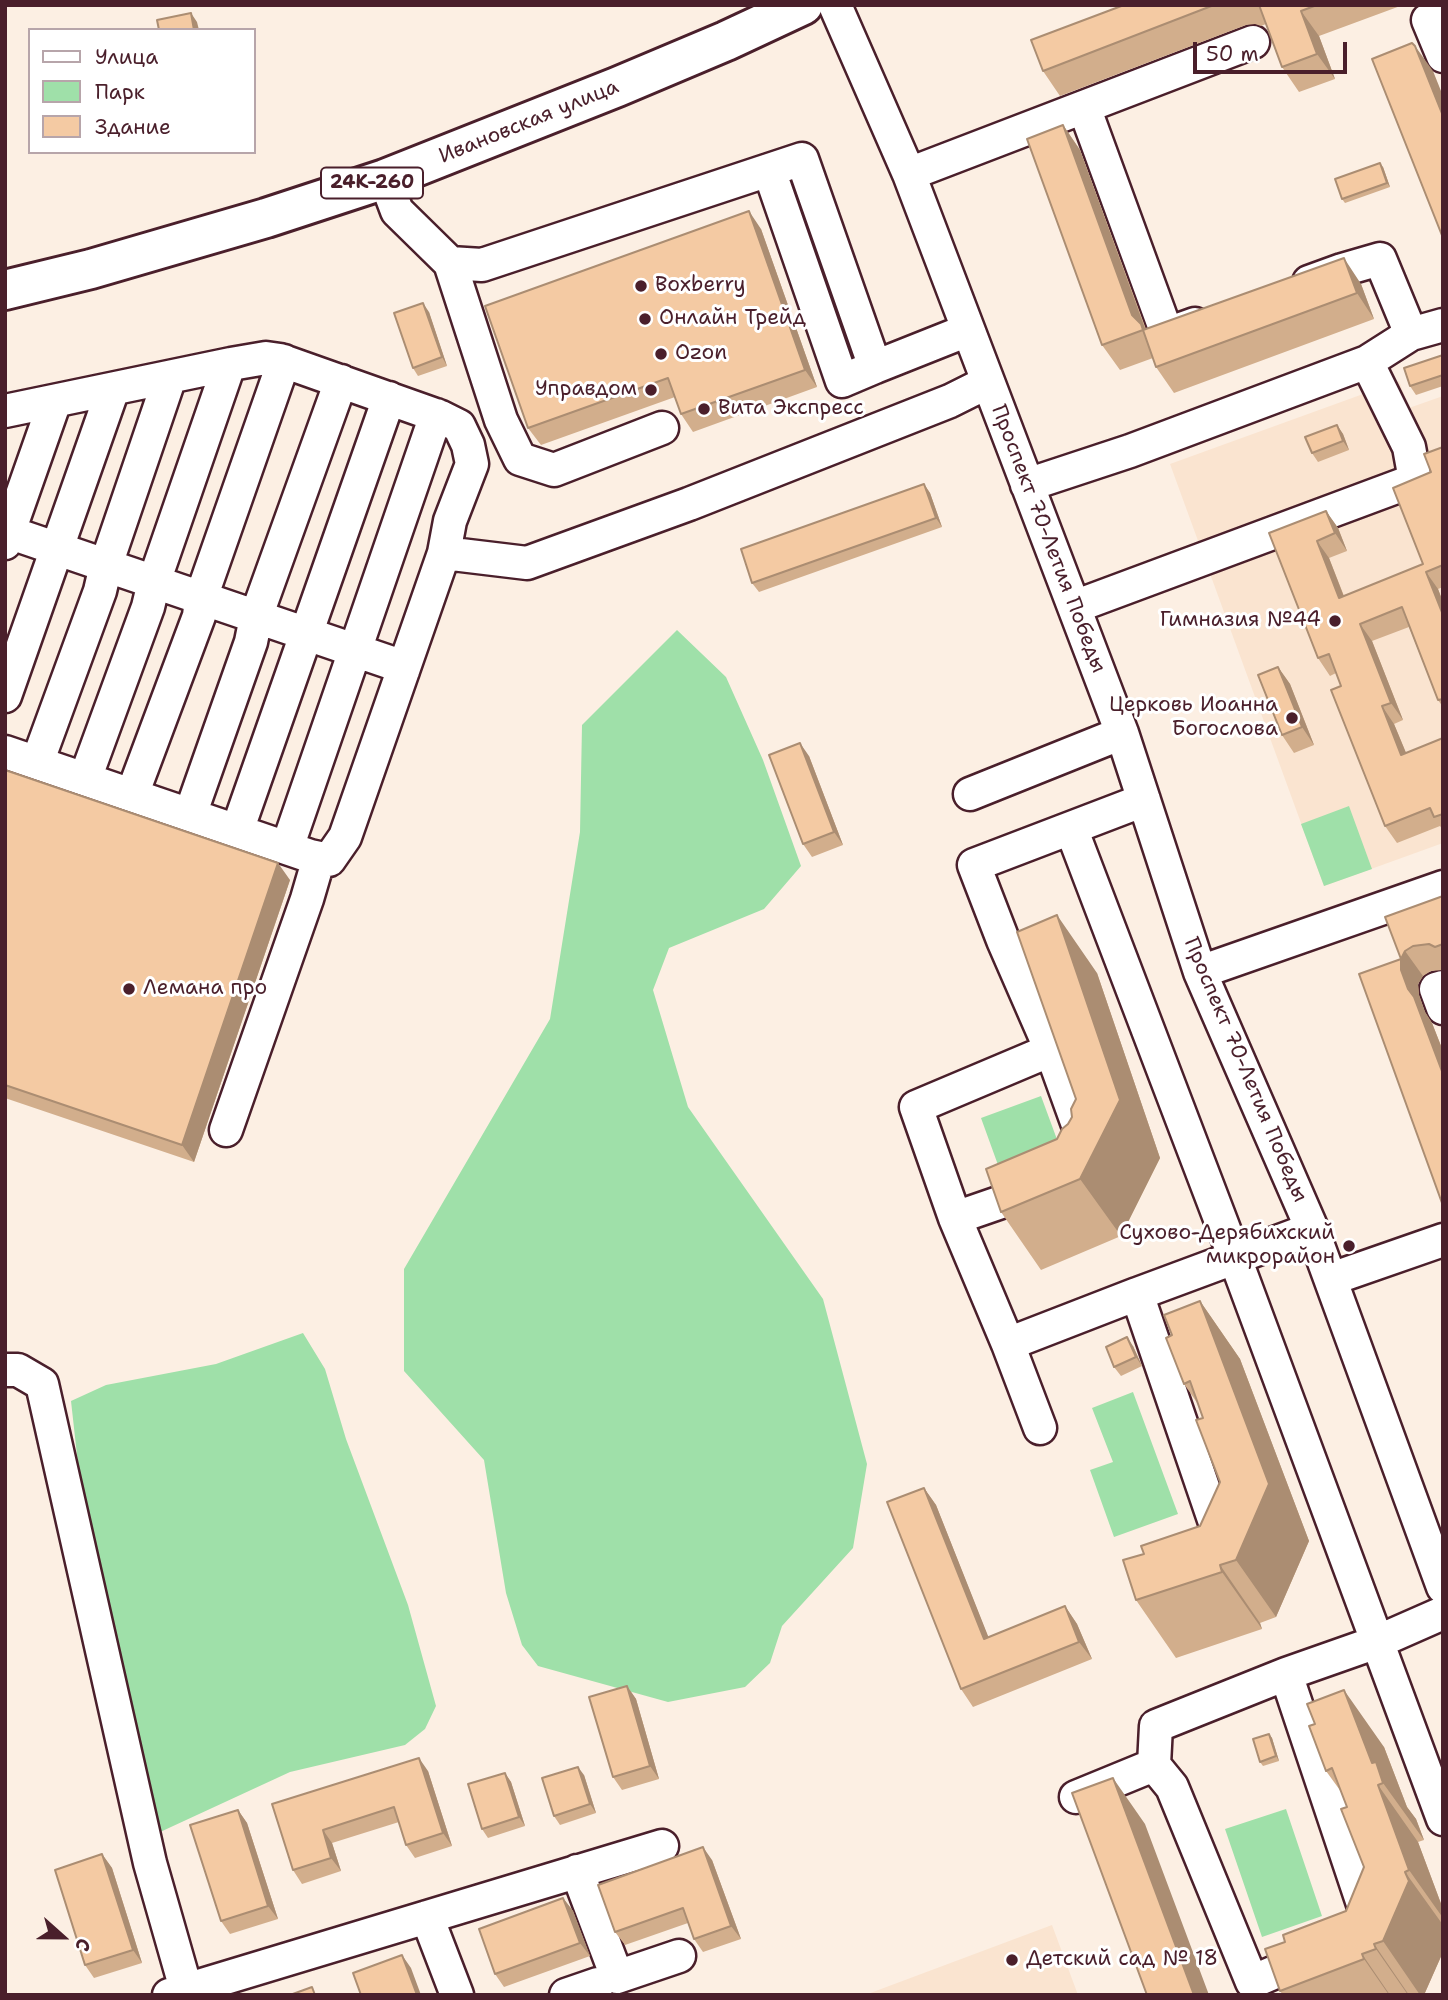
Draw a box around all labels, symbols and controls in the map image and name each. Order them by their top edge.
legend [28,28,256,154]
scale bar [1196,28,1350,72]
text: 50 m [1206,40,1259,68]
text: Улица [95,43,158,71]
street label: Ивановская улица [436,74,622,170]
text: Парк [95,78,145,106]
text: Здание [95,113,171,141]
road number: 24К-260 [321,168,423,198]
place label: Boxberry [655,273,746,299]
marker: Boxberry [633,278,649,294]
place label: Онлайн Трейд [659,306,806,332]
marker: Онлайн Трейд [637,311,653,327]
place label: Ozon [675,341,727,367]
marker: Ozon [653,346,669,362]
place label: Управдом [535,377,637,403]
marker: Управдом [643,382,659,398]
place label: Вита Экспресс [718,396,864,422]
marker: Вита Экспресс [696,401,712,417]
street label: Проспект 70-Летия Победы [985,401,1111,677]
place label: Гимназия №44 [1160,608,1321,634]
marker: Гимназия №44 [1327,613,1343,629]
place label: Церковь Иоанна Богослова [1109,693,1278,743]
marker: Церковь Иоанна Богослова [1284,710,1300,726]
street label: Проспект 70-Летия Победы [1178,934,1312,1206]
place label: Лемана про [143,976,267,1002]
marker: Лемана про [121,981,137,997]
place label: Сухово-Дерябихский микрорайон [1119,1221,1335,1271]
marker: Сухово-Дерябихский микрорайон [1341,1238,1357,1254]
north arrow [28,1902,98,1972]
text: С [69,1935,97,1955]
place label: Детский сад № 18 [1026,1947,1218,1973]
marker: Детский сад № 18 [1004,1952,1020,1968]

